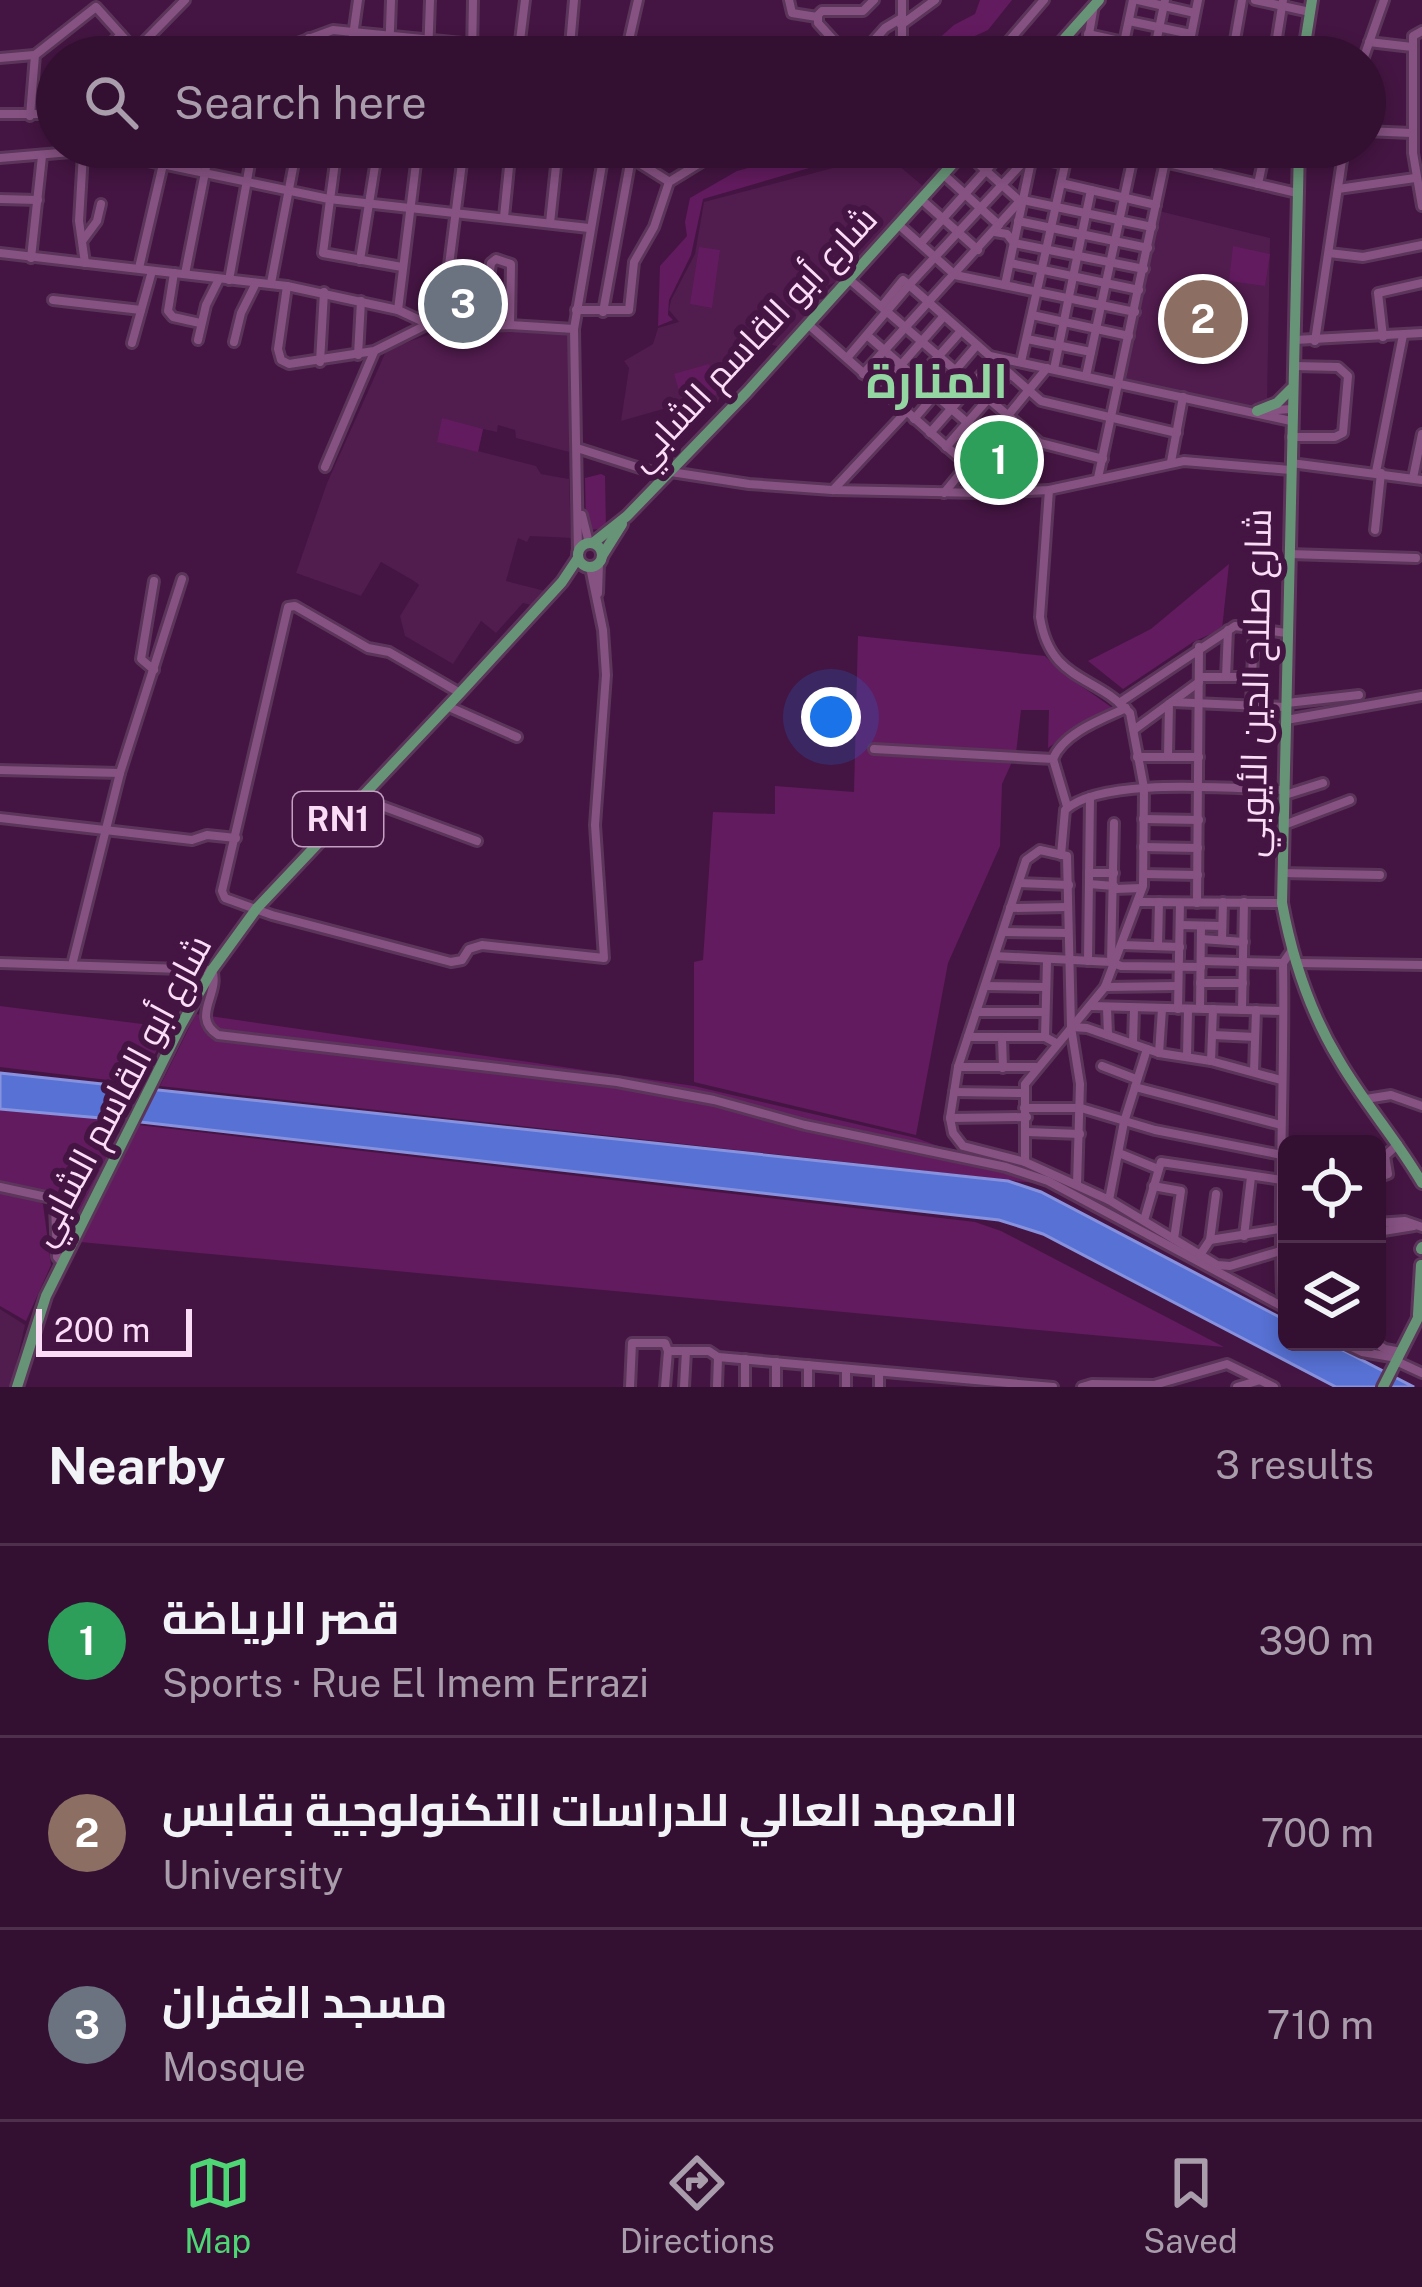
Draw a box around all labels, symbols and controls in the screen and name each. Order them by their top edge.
search box [36,36,1386,168]
icon: search [78,69,144,135]
text: Search here [174,76,427,129]
street label: شارع أبو القاسم الشابي [618,197,891,484]
pin: 3 [424,259,502,349]
pin: 2 [1164,274,1242,364]
district label: المنارة [866,352,1008,410]
pin: 1 [960,415,1038,505]
street label: شارع صلاح الدين الأيوبي [1231,508,1287,858]
your location [801,687,861,747]
road number: RN1 [293,792,383,846]
street label: شارع أبو القاسم الشابي [19,927,227,1256]
map controls [1278,1135,1386,1351]
button: locate [1278,1135,1386,1243]
button: layers [1278,1243,1386,1351]
scale bar [36,1303,192,1356]
text: 200 m [54,1311,150,1349]
text: Nearby [48,1436,225,1495]
text: 3 results [1215,1442,1374,1488]
text: قصر الرياضة [162,1591,399,1644]
text: 1 [79,1618,95,1664]
text: 390 m [1259,1618,1374,1664]
text: Sports · Rue El Imem Errazi [162,1660,649,1706]
text: المعهد العالي للدراسات التكنولوجية بقابس [162,1783,1018,1836]
text: 2 [75,1810,99,1856]
text: 700 m [1261,1810,1374,1856]
text: University [162,1852,343,1898]
text: مسجد الغفران [162,1975,447,2028]
text: 3 [74,2002,100,2048]
text: 710 m [1267,2002,1374,2048]
text: Mosque [162,2044,306,2090]
tab: Map [184,2150,251,2260]
tab: Directions [620,2150,775,2260]
tab: Saved [1143,2150,1238,2260]

